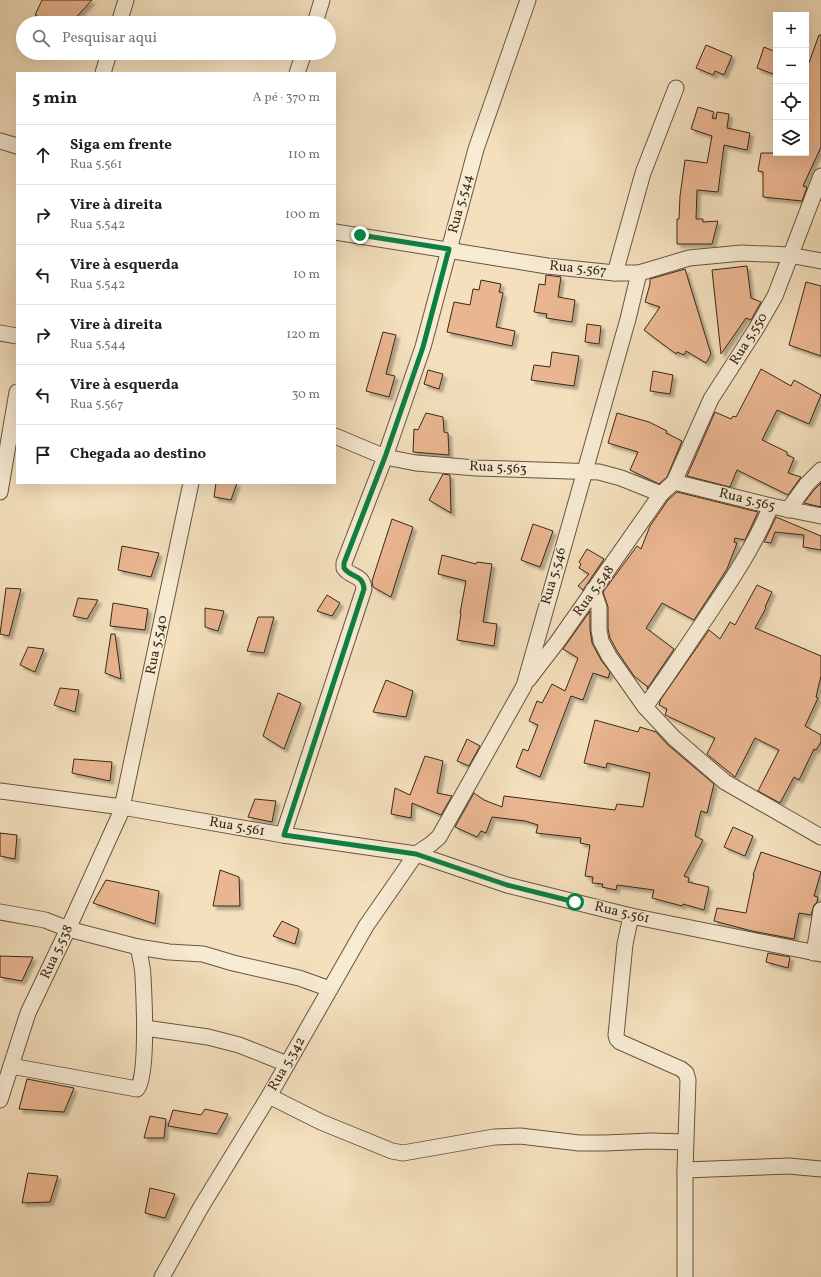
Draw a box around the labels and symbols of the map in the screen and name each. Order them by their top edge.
street label: Rua 5.544 [444,172,478,236]
route end [351,226,369,244]
street label: Rua 5.567 [548,257,608,281]
street label: Rua 5.550 [725,309,773,369]
street label: Rua 5.563 [469,457,527,479]
street label: Rua 5.565 [717,484,777,516]
street label: Rua 5.546 [537,545,571,607]
street label: Rua 5.548 [569,562,619,620]
street label: Rua 5.540 [141,614,173,676]
street label: Rua 5.561 [208,813,266,841]
route start [566,893,584,911]
street label: Rua 5.561 [592,897,652,929]
street label: Rua 5.538 [36,922,78,982]
street label: Rua 5.342 [264,1033,310,1095]

